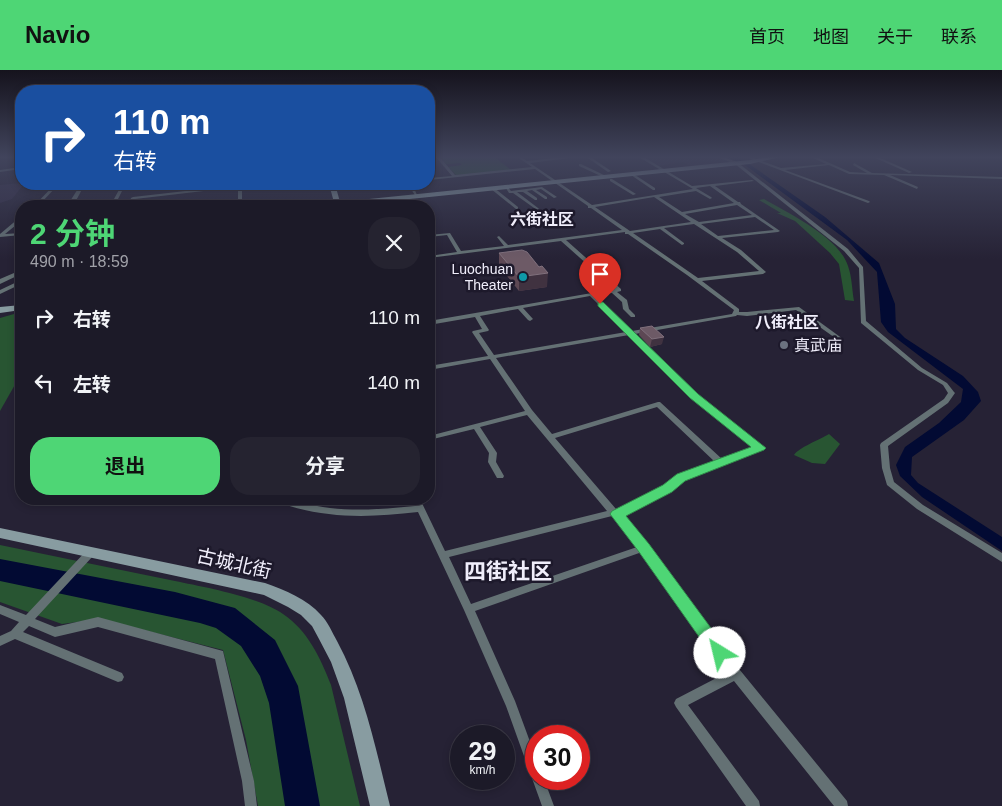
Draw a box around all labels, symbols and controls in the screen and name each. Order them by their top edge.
text: Navio [25,21,90,48]
text: 首页 [749,27,785,47]
text: 地图 [813,27,849,47]
text: 关于 [877,27,913,47]
text: 联系 [941,27,977,47]
text: 110 m [113,102,210,141]
icon: right [30,105,95,170]
text: 右转 [113,149,157,174]
district label: 六街社区 [510,210,574,228]
text: 2 分钟 [30,217,115,250]
button: close [368,217,420,269]
text: 490 m · 18:59 [30,253,129,270]
pin [579,253,621,304]
icon: arrive [586,260,614,288]
place label: Luochuan Theater [451,261,513,293]
marker: Luochuan Theater [517,271,529,283]
icon: right [30,304,58,332]
text: 110 m [369,307,420,328]
text: 右转 [73,309,111,330]
district label: 八街社区 [755,313,819,331]
place label: 真武庙 [794,337,842,354]
marker: 真武庙 [778,339,790,351]
icon: left [30,369,58,397]
text: 140 m [367,372,420,393]
text: 左转 [73,374,111,395]
button: 退出 [30,437,220,495]
button: 分享 [230,437,420,495]
street label: 古城北街 [194,545,273,582]
district label: 四街社区 [464,559,552,584]
position arrow [693,626,745,678]
speed limit sign: 30 [525,725,590,790]
text: 29 [469,737,496,765]
text: km/h [469,763,496,777]

